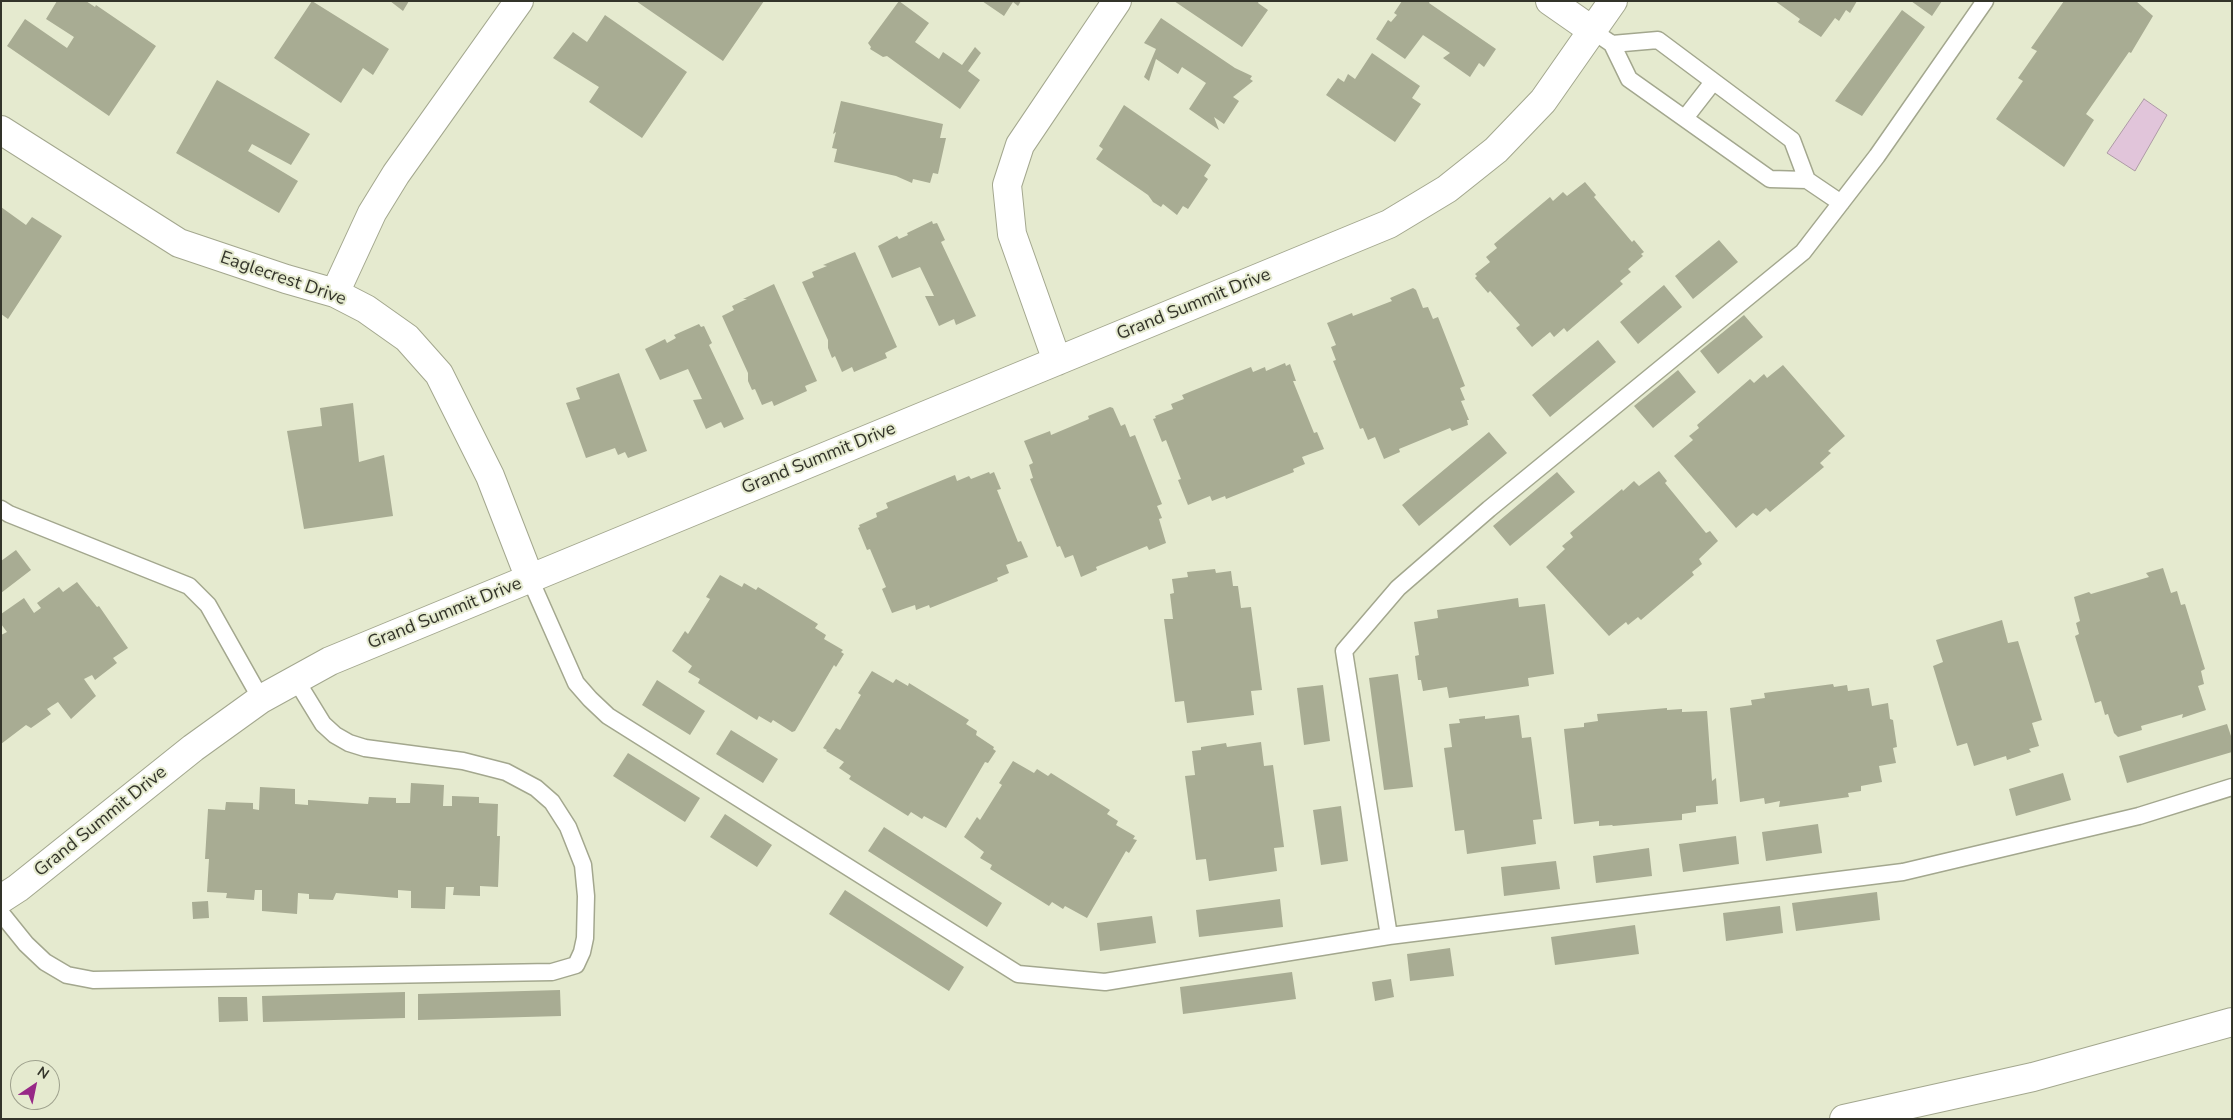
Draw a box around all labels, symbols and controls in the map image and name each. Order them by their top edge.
street label: Eaglecrest Drive [217,247,349,311]
street label: Grand Summit Drive [1114,264,1274,346]
street label: Grand Summit Drive [739,418,899,500]
street label: Grand Summit Drive [365,573,525,655]
street label: Grand Summit Drive [30,762,172,882]
north arrow [10,1060,60,1110]
text: N [33,1062,53,1084]

